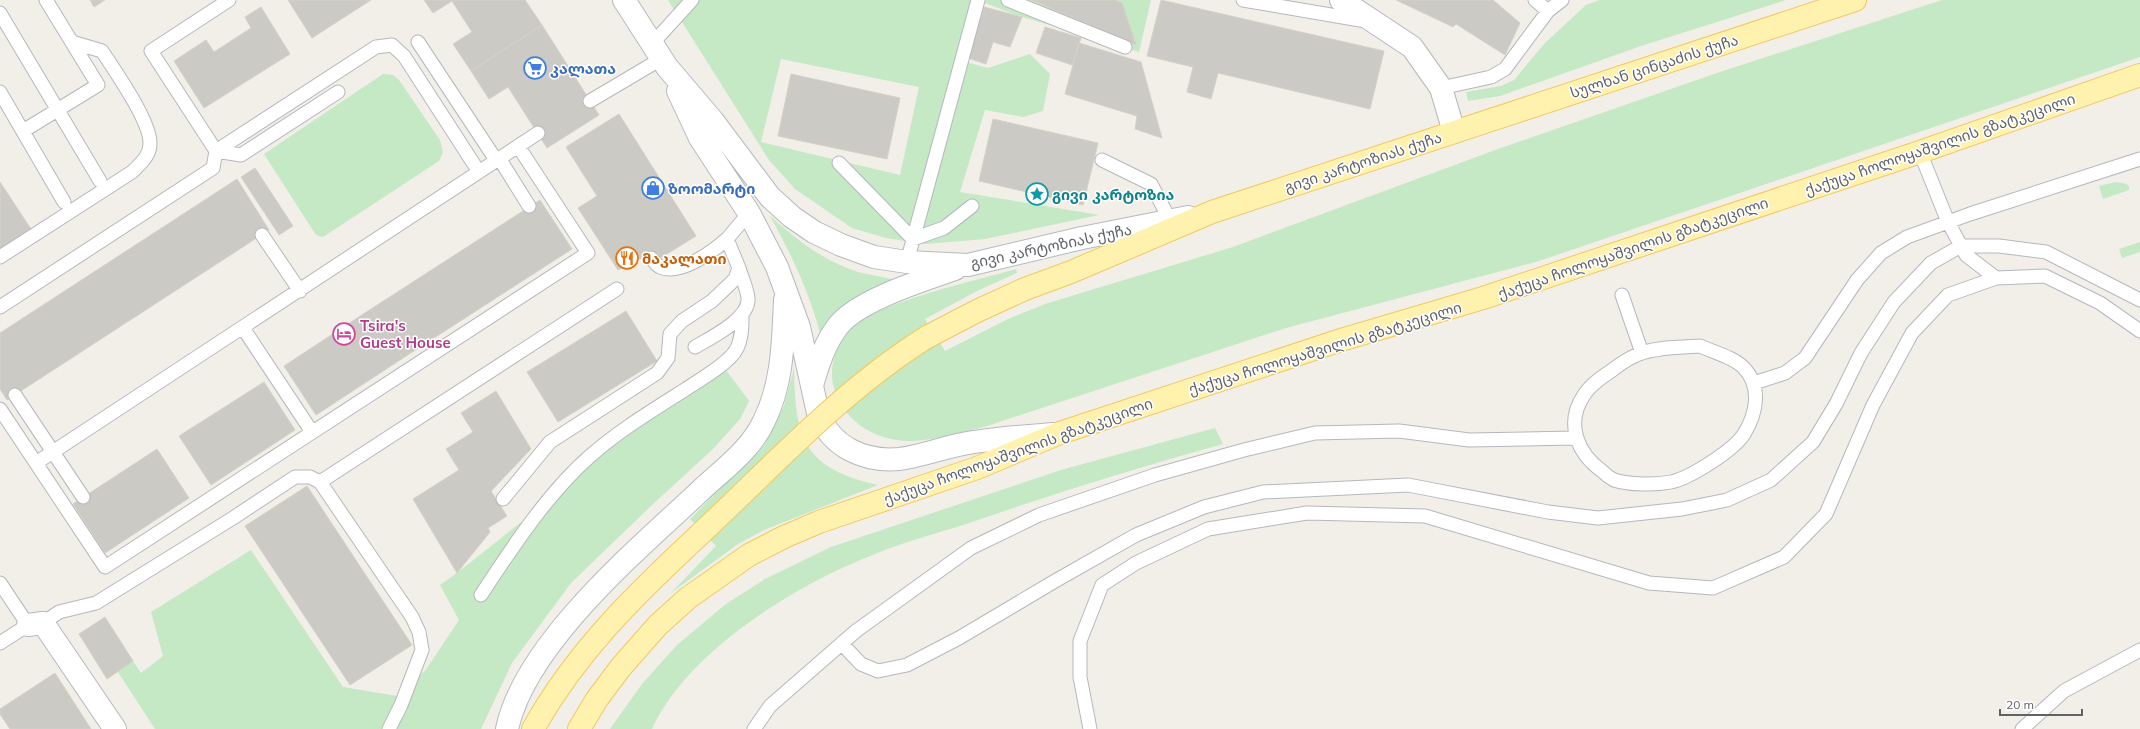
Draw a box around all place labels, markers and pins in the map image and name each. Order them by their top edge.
supermarket icon: კალათა [522,55,548,81]
place label: კალათა [550,59,616,78]
shop icon: ზოომარტი [640,175,666,201]
place label: ზოომარტი [668,179,755,198]
place icon: გივი კარტოზია [1024,181,1050,207]
place label: გივი კარტოზია [1052,185,1175,204]
restaurant icon: მაკალათი [614,245,640,271]
place label: მაკალათი [642,249,726,268]
place label: Tsira's Guest House [360,316,451,352]
hotel icon: Tsira's Guest House [331,321,357,347]

